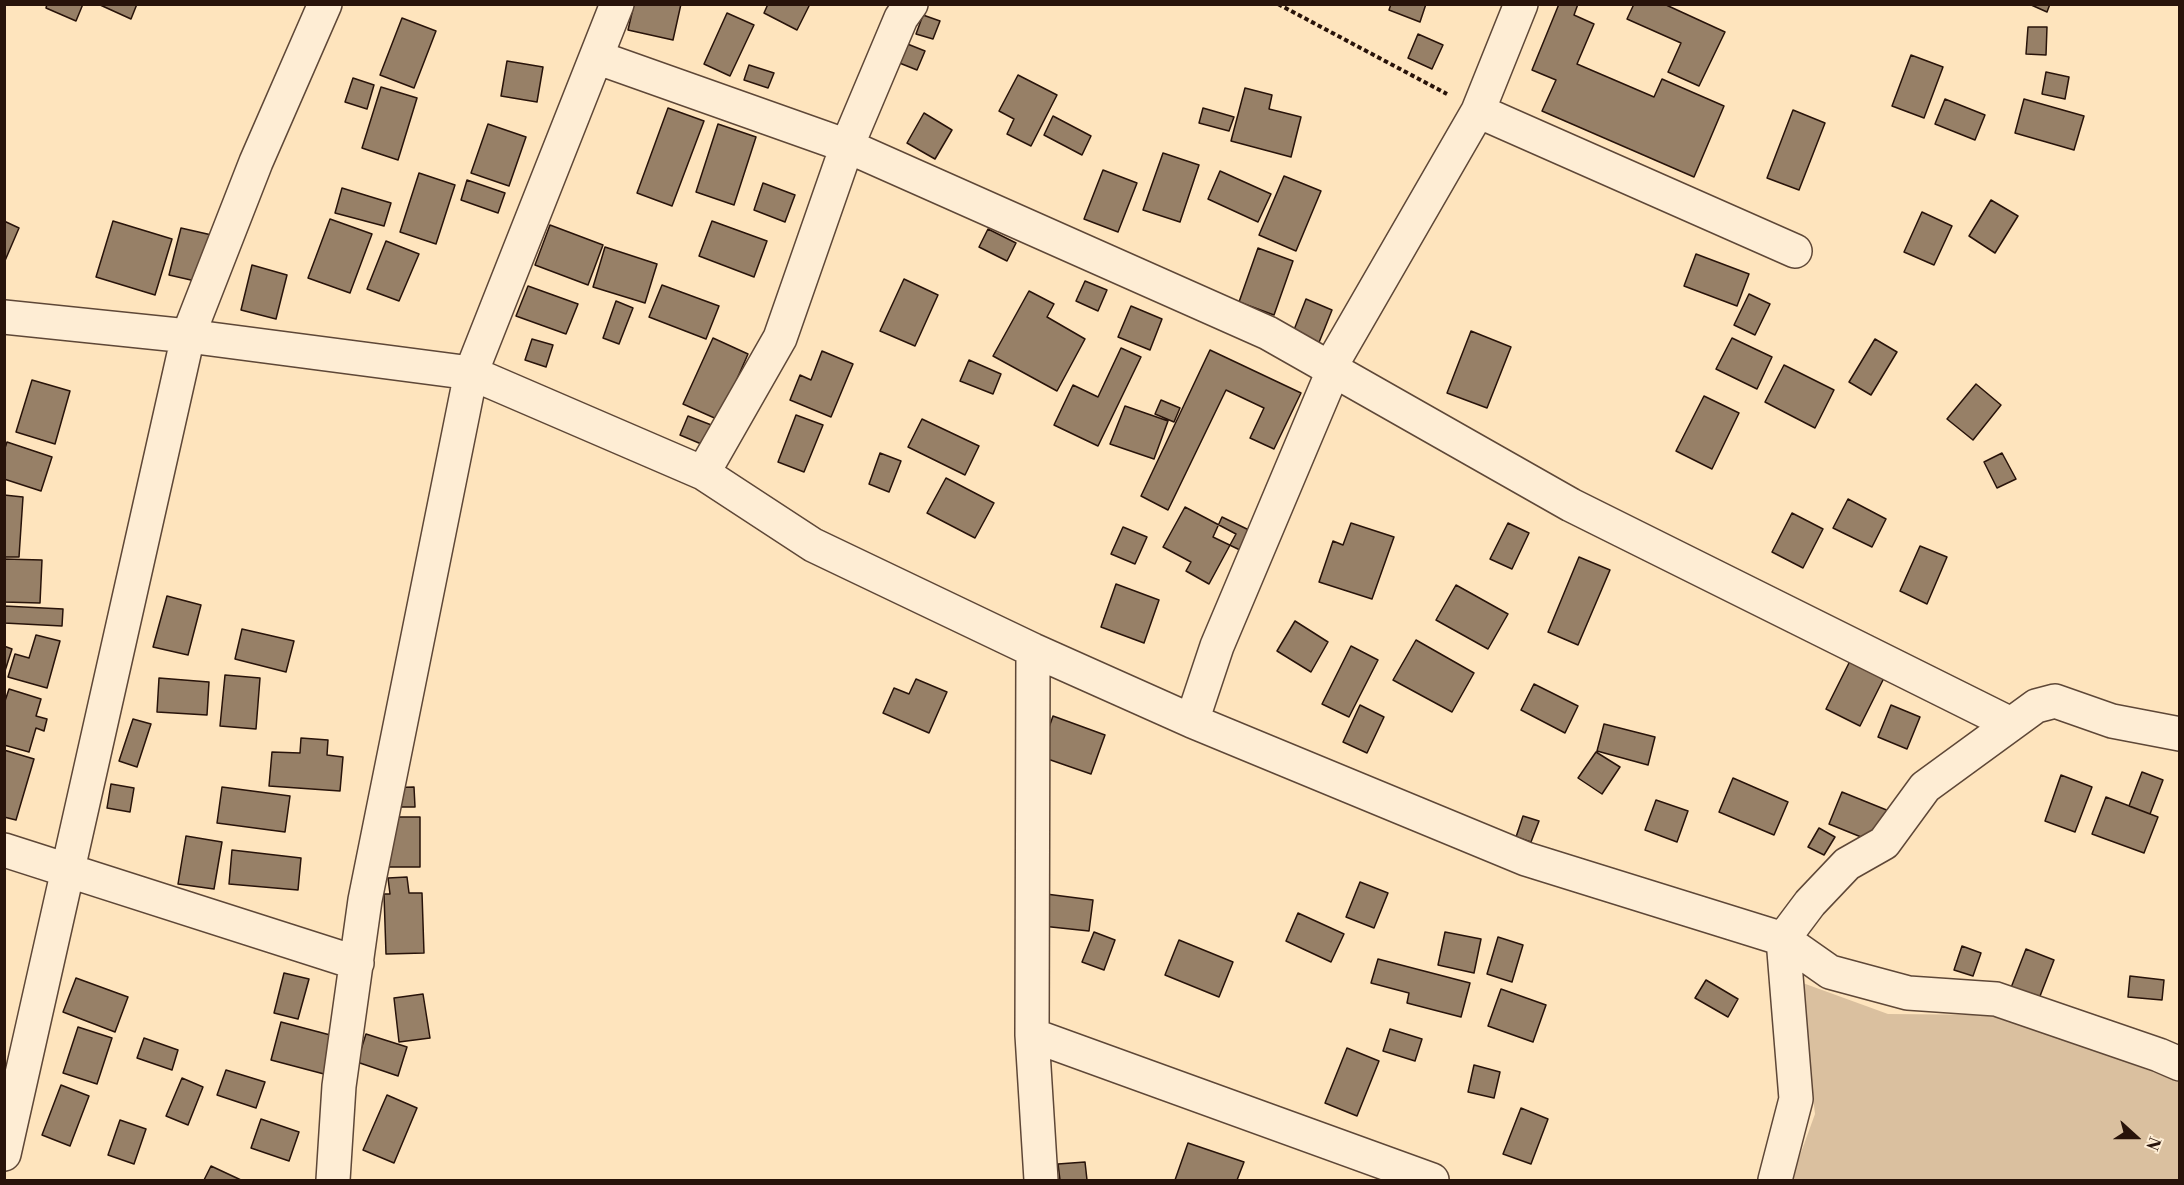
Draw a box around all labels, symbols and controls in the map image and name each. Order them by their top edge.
north arrow [2106,1107,2166,1167]
text: N [2141,1134,2164,1153]

